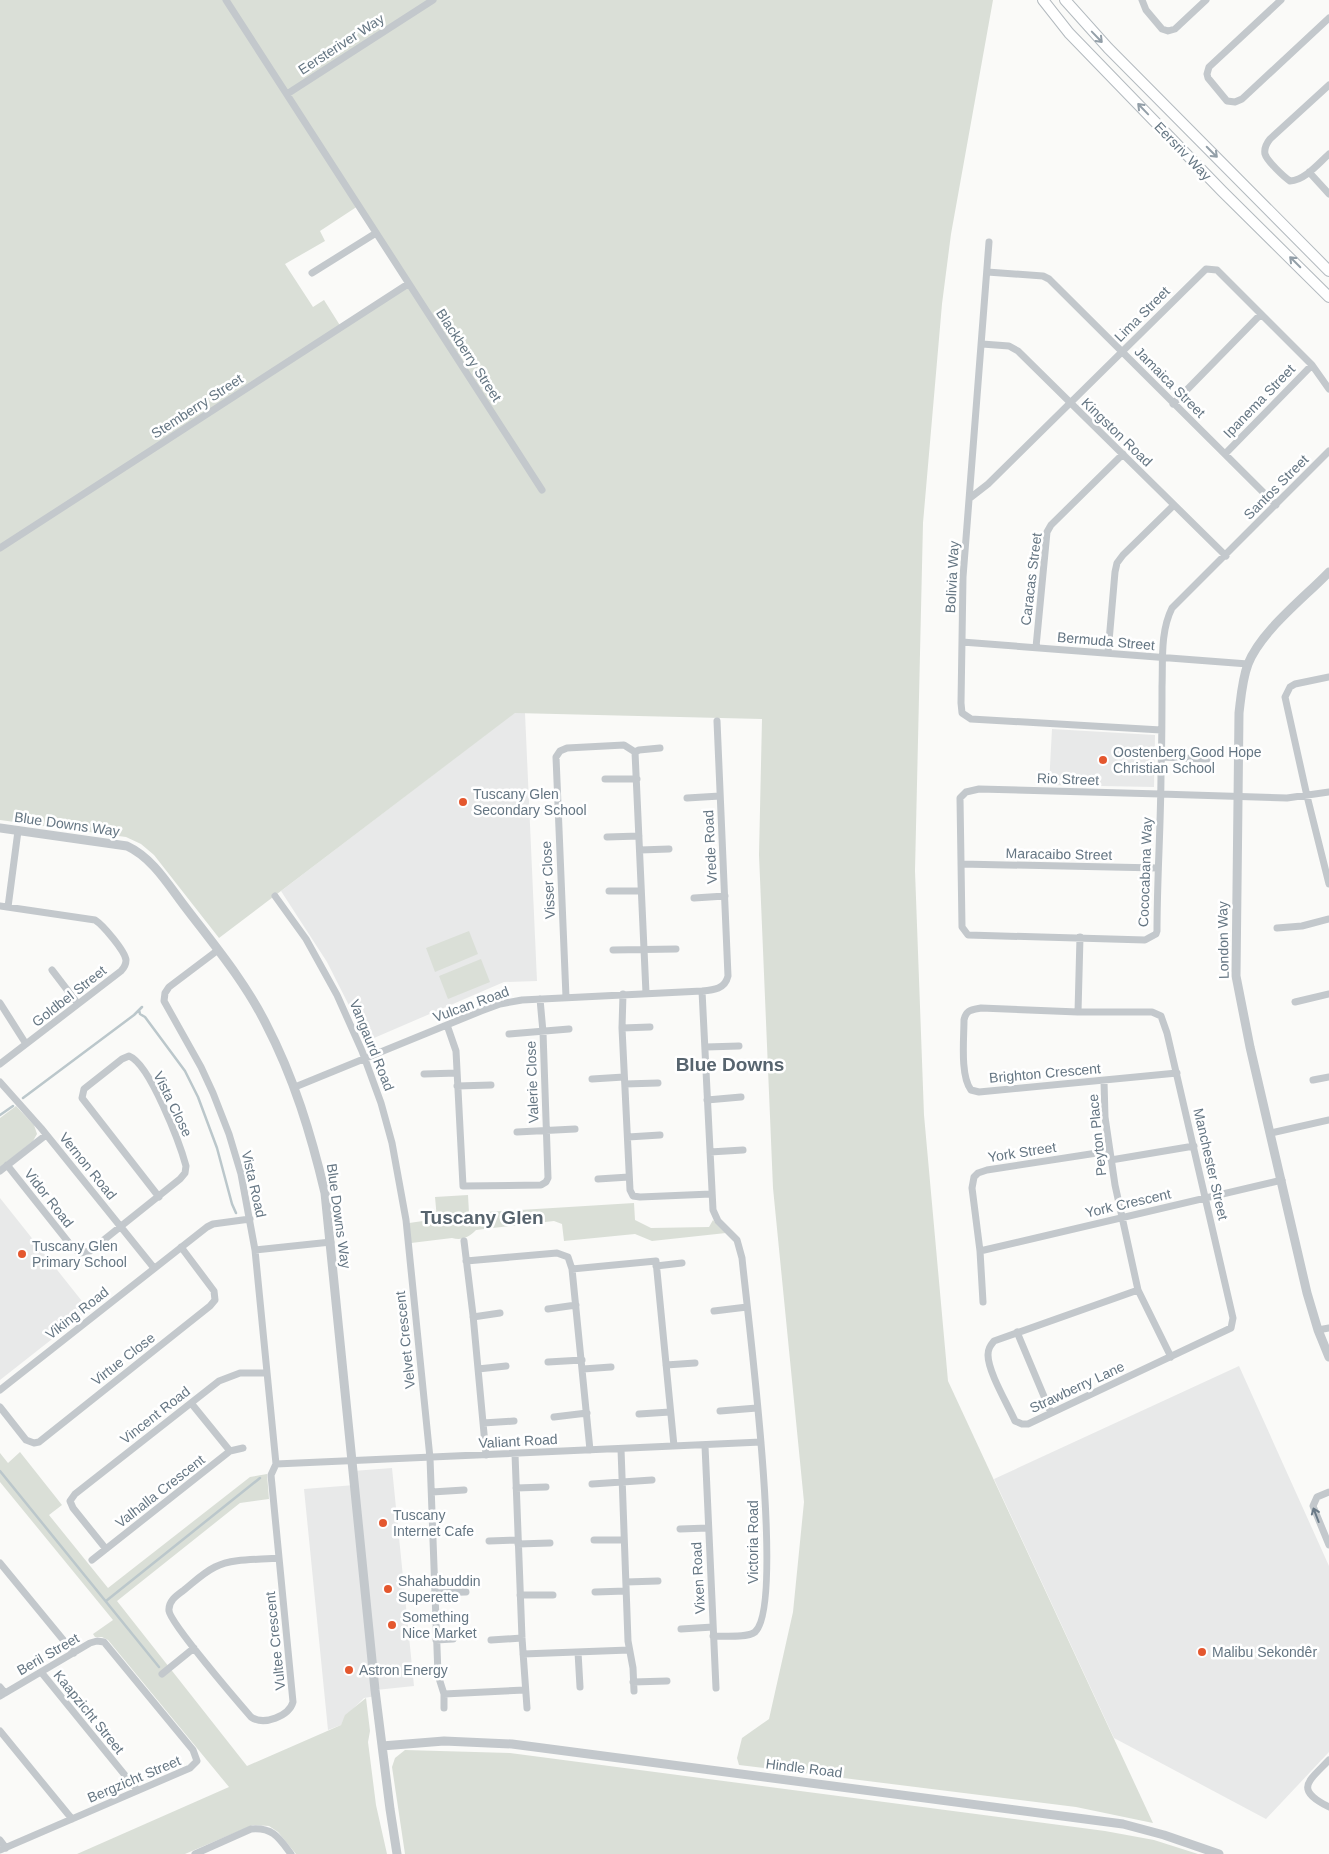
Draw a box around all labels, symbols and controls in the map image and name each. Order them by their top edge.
street label: Eersteriver Way [295,10,387,78]
one-way arrow [1091,30,1103,43]
one-way arrow [1137,103,1149,116]
street label: Eersriv Way [1151,118,1215,184]
one-way arrow [1206,146,1218,158]
one-way arrow [1288,256,1301,268]
street label: Lima Street [1111,283,1173,345]
street label: Blackberry Street [433,306,505,404]
street label: Jamaica Street [1131,343,1209,421]
street label: Ipanema Street [1220,361,1298,441]
street label: Stemberry Street [148,370,246,442]
street label: Kingston Road [1078,394,1156,470]
street label: Santos Street [1240,451,1312,523]
street label: Caracas Street [1017,532,1045,626]
street label: Bolivia Way [942,540,962,614]
street label: Bermuda Street [1056,629,1156,653]
place label: Oostenberg Good Hope Christian School [1113,744,1262,776]
marker: Oostenberg Good Hope Christian School [1097,754,1109,766]
street label: Rio Street [1037,770,1099,788]
place label: Tuscany Glen Secondary School [473,786,587,818]
marker: Tuscany Glen Secondary School [457,796,469,808]
street label: Blue Downs Way [13,809,121,839]
street label: Vrede Road [700,810,720,884]
street label: Cococabana Way [1135,817,1155,927]
street label: Visser Close [538,840,558,920]
street label: Maracaibo Street [1006,845,1113,863]
street label: London Way [1214,901,1232,979]
street label: Goldbel Street [29,962,109,1030]
street label: Vulcan Road [431,983,511,1025]
street label: Vangaurd Road [346,997,398,1093]
street label: Valerie Close [523,1040,541,1123]
district label: Blue Downs [676,1054,784,1075]
street label: Brighton Crescent [988,1060,1102,1086]
street label: Vista Close [150,1069,196,1139]
street label: Peyton Place [1085,1093,1109,1177]
street label: Manchester Street [1190,1106,1232,1222]
street label: Vernon Road [56,1129,120,1203]
street label: York Street [987,1139,1057,1165]
street label: Vista Road [239,1149,269,1219]
street label: Blue Downs Way [324,1162,354,1270]
street label: Vidor Road [21,1166,77,1230]
street label: York Crescent [1084,1185,1172,1221]
district label: Tuscany Glen [420,1207,544,1228]
place label: Tuscany Glen Primary School [32,1238,127,1270]
marker: Tuscany Glen Primary School [16,1248,28,1260]
street label: Viking Road [42,1284,112,1342]
street label: Velvet Crescent [392,1290,418,1390]
street label: Virtue Close [88,1329,158,1389]
street label: Strawberry Lane [1027,1358,1127,1416]
street label: Vincent Road [117,1383,193,1447]
street label: Valiant Road [478,1431,558,1451]
street label: Valhalla Crescent [112,1451,208,1531]
street label: Victoria Road [745,1500,761,1584]
place label: Tuscany Internet Cafe [393,1507,474,1539]
one-way arrow [1311,1508,1320,1523]
marker: Tuscany Internet Cafe [377,1517,389,1529]
street label: Vixen Road [688,1542,708,1614]
place label: Shahabuddin Superette [398,1573,481,1605]
marker: Shahabuddin Superette [382,1583,394,1595]
street label: Vultee Crescent [262,1591,288,1691]
place label: Something Nice Market [402,1609,477,1641]
marker: Something Nice Market [386,1619,398,1631]
street label: Beril Street [14,1630,82,1678]
place label: Malibu Sekondêr [1212,1644,1317,1660]
marker: Malibu Sekondêr [1196,1646,1208,1658]
place label: Astron Energy [359,1662,448,1678]
marker: Astron Energy [343,1664,355,1676]
street label: Kaapzicht Street [50,1667,128,1757]
street label: Bergzicht Street [85,1752,183,1806]
street label: Hindle Road [765,1755,843,1781]

